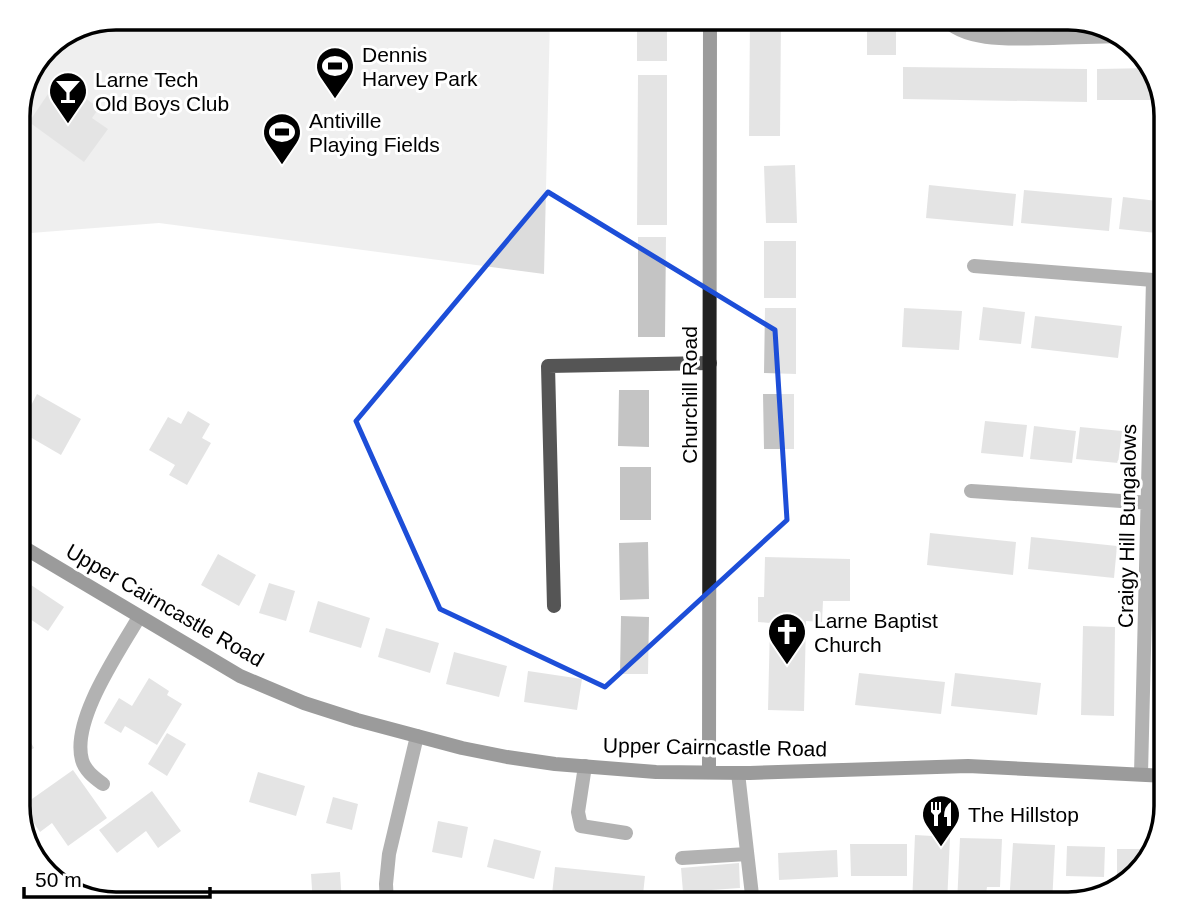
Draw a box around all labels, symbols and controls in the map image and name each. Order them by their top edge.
place label: Dennis Harvey Park [362,43,478,90]
sports icon: Dennis Harvey Park [314,45,356,100]
place label: Larne Tech Old Boys Club [95,68,229,115]
bar icon: Larne Tech Old Boys Club [47,70,89,125]
place label: Antiville Playing Fields [309,109,440,156]
sports icon: Antiville Playing Fields [261,111,303,166]
street label: Churchill Road [678,326,701,464]
street label: Craigy Hill Bungalows [1114,424,1140,628]
street label: Upper Cairncastle Road [62,539,268,671]
place label: Larne Baptist Church [814,609,938,656]
church icon: Larne Baptist Church [766,611,808,666]
street label: Upper Cairncastle Road [603,734,827,760]
restaurant icon: The Hillstop [920,793,962,848]
place label: The Hillstop [968,803,1079,826]
scale bar [24,856,210,900]
text: 50 m [35,868,82,891]

